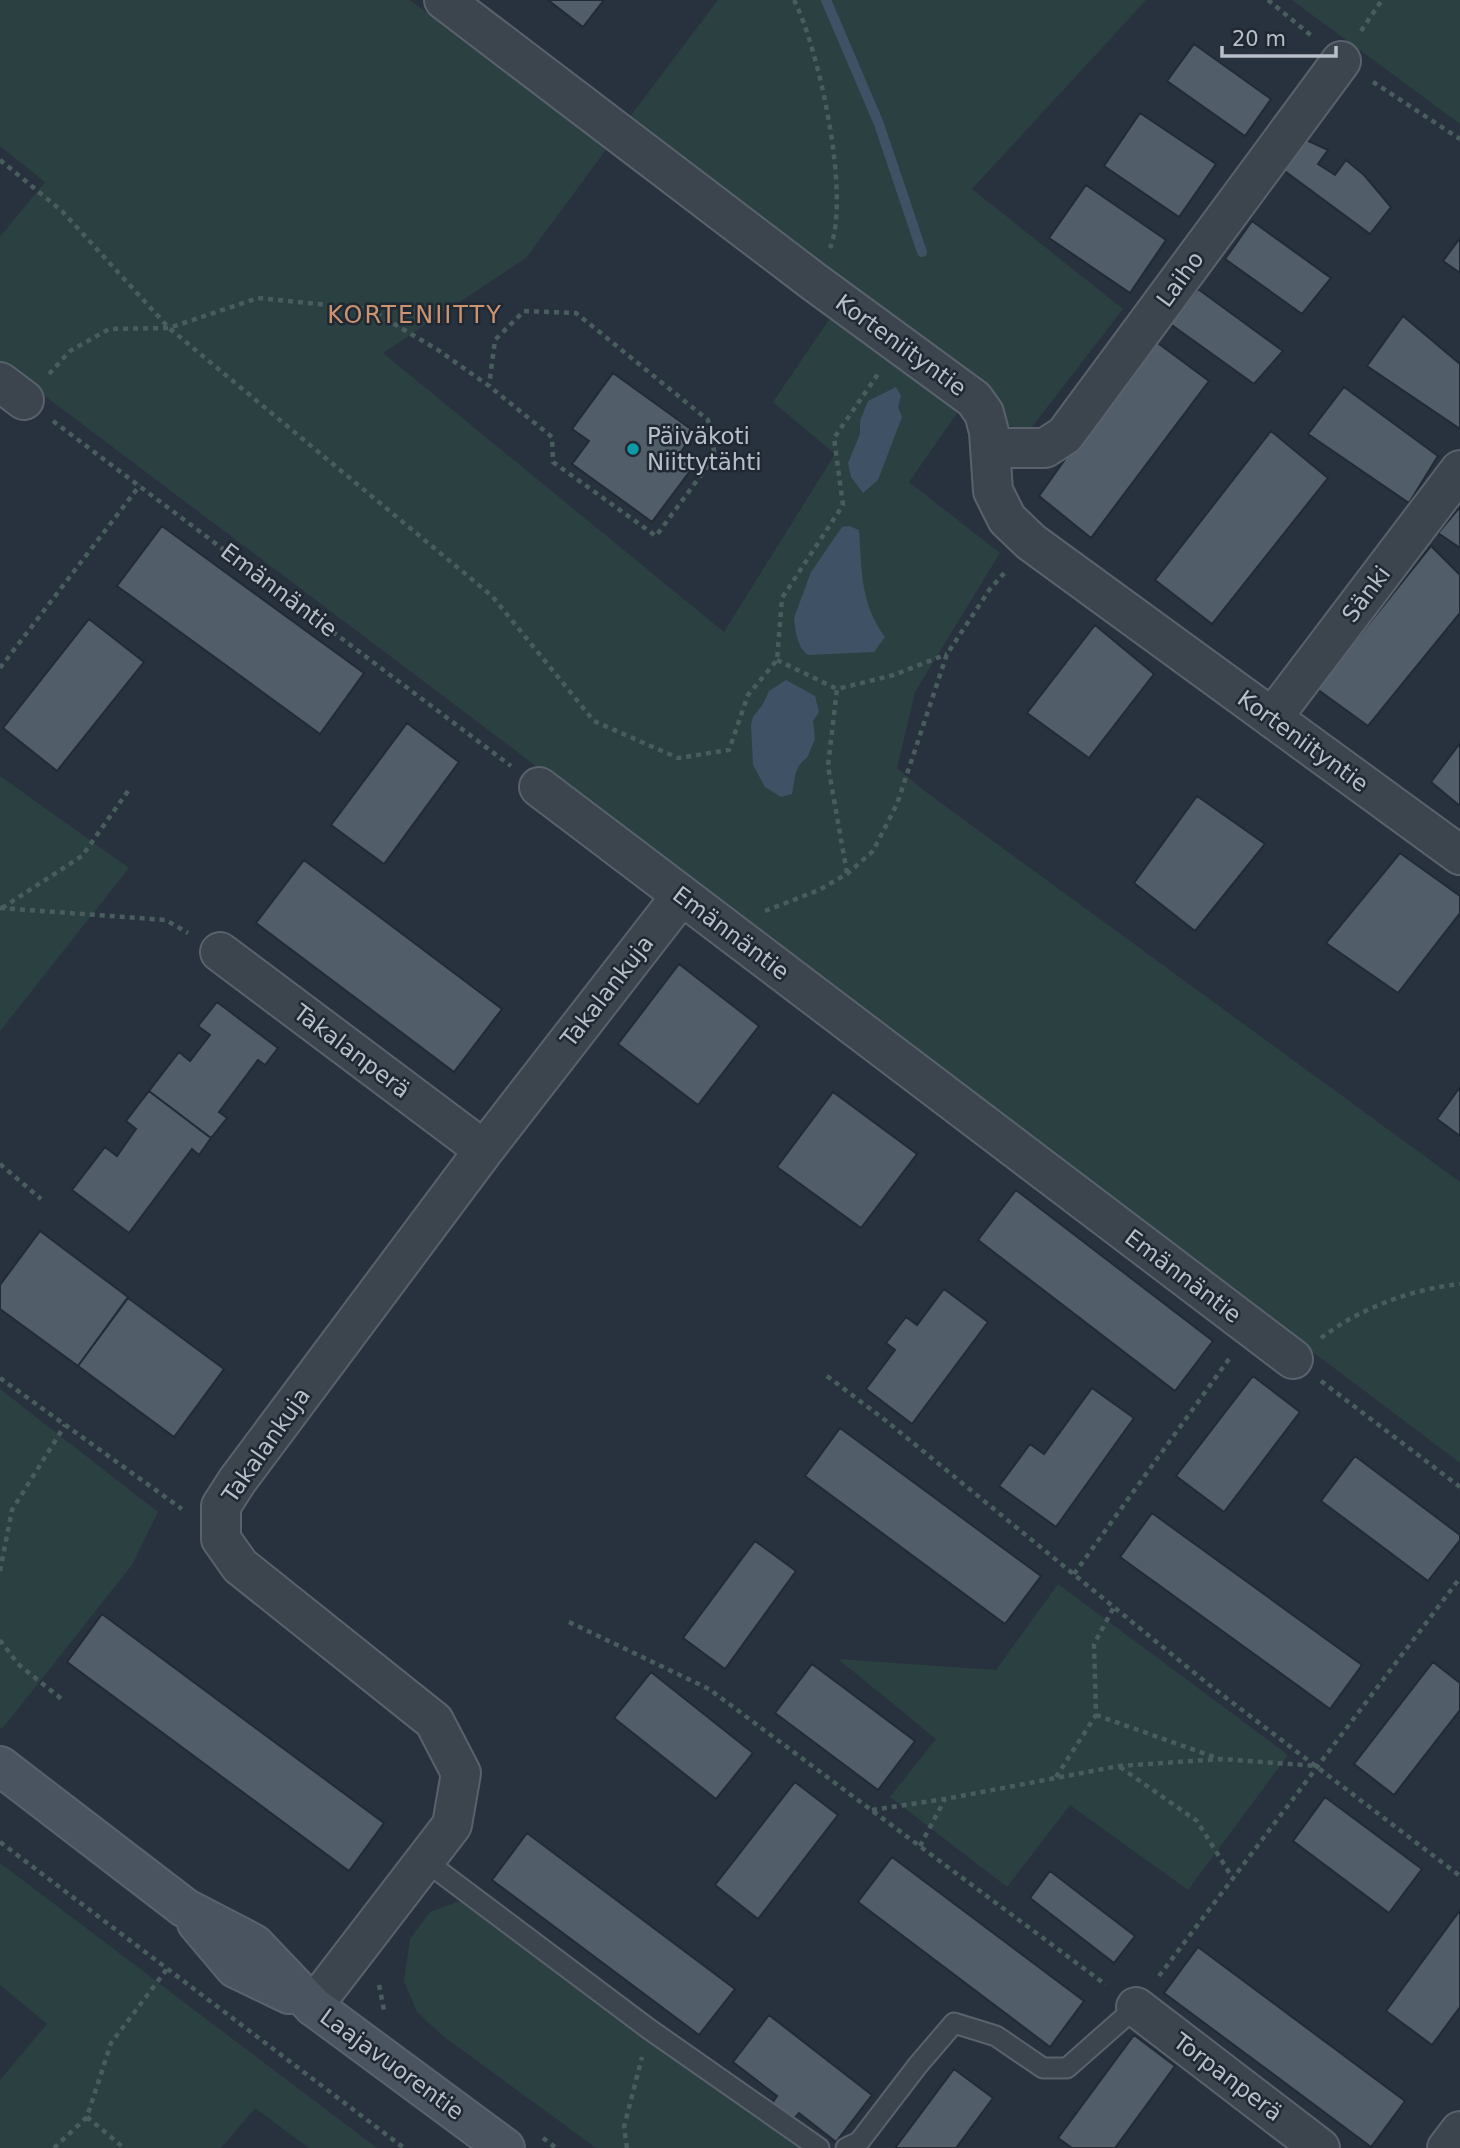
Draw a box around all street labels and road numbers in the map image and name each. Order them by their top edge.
street label: Laiho [1151,246,1209,312]
street label: Korteniityntie [831,289,971,401]
street label: Emännäntie [216,538,342,642]
street label: Sänki [1337,561,1395,627]
street label: Korteniityntie [1233,685,1373,797]
street label: Emännäntie [668,881,794,985]
street label: Takalankuja [555,930,659,1053]
street label: Takalanperä [288,998,415,1103]
street label: Emännäntie [1120,1224,1246,1328]
street label: Takalankuja [216,1383,315,1508]
street label: Laajavuorentie [315,2003,469,2125]
street label: Torpanperä [1168,2027,1287,2126]

